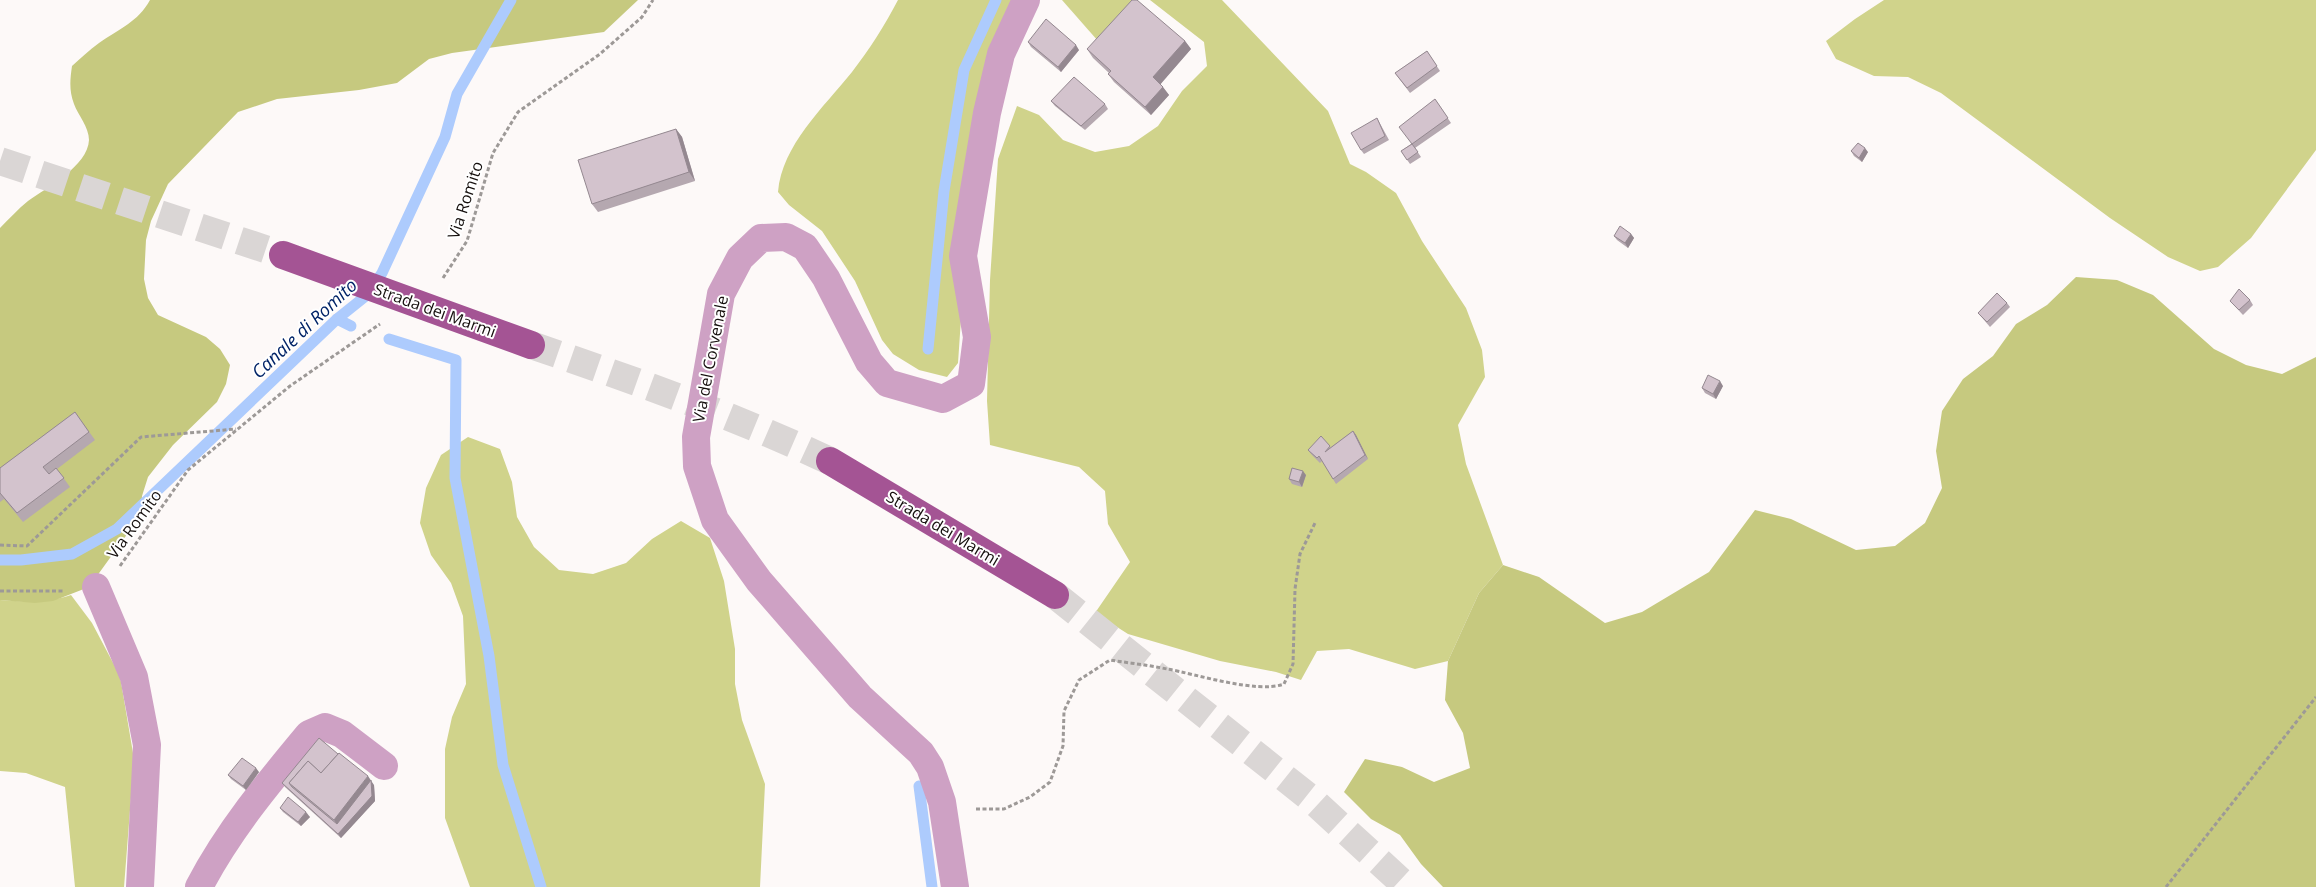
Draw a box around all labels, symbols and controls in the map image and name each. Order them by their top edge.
street label: Via Romito [442,158,488,242]
water label: Canale di Romito [246,273,362,383]
street label: Strada dei Marmi [371,278,499,342]
street label: Via del Corvenale [687,294,733,424]
street label: Via Romito [101,485,167,563]
street label: Strada dei Marmi [882,486,1004,570]

